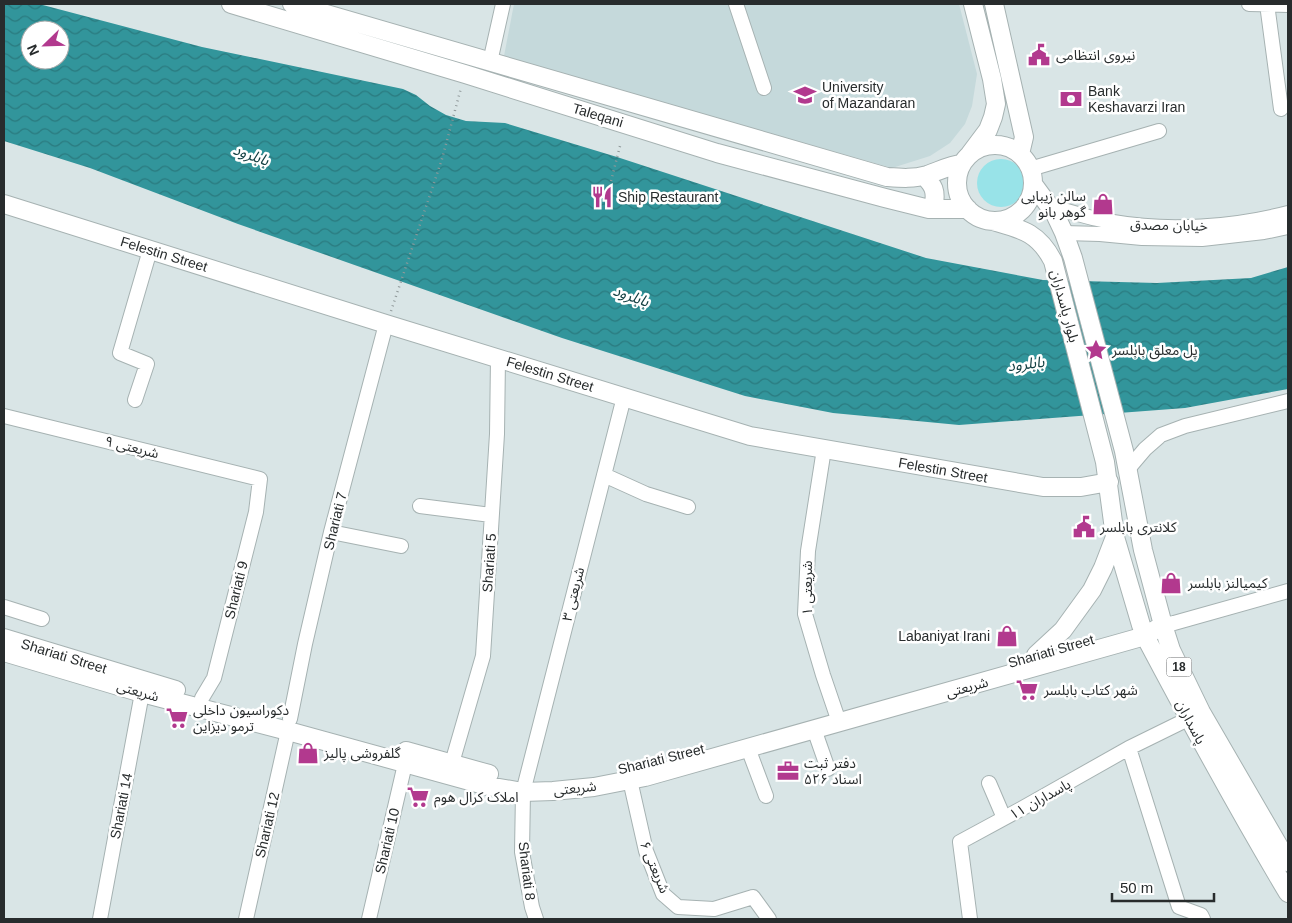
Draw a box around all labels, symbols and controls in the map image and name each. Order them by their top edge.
north arrow [20,20,70,70]
text: N [24,42,42,58]
public building icon: نیروی انتظامی [1026,42,1052,68]
place label: نیروی انتظامی [1056,47,1136,64]
place label: University of Mazandaran [822,79,915,111]
school or university icon: University of Mazandaran [792,82,818,108]
place label: Bank Keshavarzi Iran [1088,83,1185,115]
bank icon: Bank Keshavarzi Iran [1058,86,1084,112]
street label: Taleqani [571,100,625,130]
water label: بابلرود [231,140,272,170]
restaurant icon: Ship Restaurant [589,184,615,210]
place label: سالن زیبایی گوهر بانو [1021,188,1086,221]
place label: Ship Restaurant [618,189,719,205]
shop icon: سالن زیبایی گوهر بانو [1090,191,1116,217]
street label: خیابان مصدق [1130,216,1208,235]
street label: Felestin Street [119,233,210,275]
street label: بلوار پاسداران [1046,268,1082,345]
water label: بابلرود [611,281,652,311]
place icon: پل معلق بابلسر [1083,337,1109,363]
place label: پل معلق بابلسر [1111,342,1198,360]
street label: Felestin Street [505,353,596,395]
water label: بابلرود [1007,353,1046,375]
street label: شریعتی ۹ [103,433,161,462]
street label: Felestin Street [897,454,989,486]
street label: Shariati 7 [320,490,350,552]
public building icon: کلانتری بابلسر [1071,514,1097,540]
place label: کلانتری بابلسر [1099,519,1177,536]
street label: Shariati 5 [479,533,499,593]
street label: Shariati 9 [221,559,251,621]
street label: شریعتی ۱ [799,560,816,616]
street label: شریعتی ۳ [559,565,588,623]
shop icon: کیمیالنز بابلسر [1158,570,1184,596]
place label: کیمیالنز بابلسر [1187,575,1268,592]
shop icon: Labaniyat Irani [994,623,1020,649]
place label: Labaniyat Irani [898,628,990,644]
street label: Shariati Street [1006,631,1096,671]
street label: Shariati Street [19,635,109,677]
road number: 18 [1166,658,1192,676]
street label: شریعتی [944,674,990,701]
street label: شریعتی [115,677,161,706]
supermarket icon: شهر کتاب بابلسر [1014,677,1040,703]
place label: شهر کتاب بابلسر [1043,682,1138,699]
street label: پاسداران [1171,697,1209,748]
place label: دکوراسیون داخلی ترمو دیزاین [193,702,290,735]
supermarket icon: دکوراسیون داخلی ترمو دیزاین [164,705,190,731]
shop icon: گلفروشی پالیز [295,740,321,766]
street label: Shariati Street [616,740,706,777]
place label: گلفروشی پالیز [323,745,401,763]
place label: دفتر ثبت اسناد ۵۲۶ [804,755,862,787]
office icon: دفتر ثبت اسناد ۵۲۶ [775,758,801,784]
street label: Shariati 14 [107,771,135,840]
street label: پاسداران ۱۱ [1007,776,1074,824]
street label: شریعتی [553,778,597,799]
supermarket icon: املاک کرال هوم [405,784,431,810]
place label: املاک کرال هوم [434,789,519,808]
street label: Shariati 12 [252,790,282,859]
street label: Shariati 10 [372,806,402,875]
street label: شریعتی ۶ [636,839,673,896]
street label: Shariati 8 [515,841,539,902]
scale bar [1112,870,1214,902]
text: 50 m [1120,879,1153,896]

